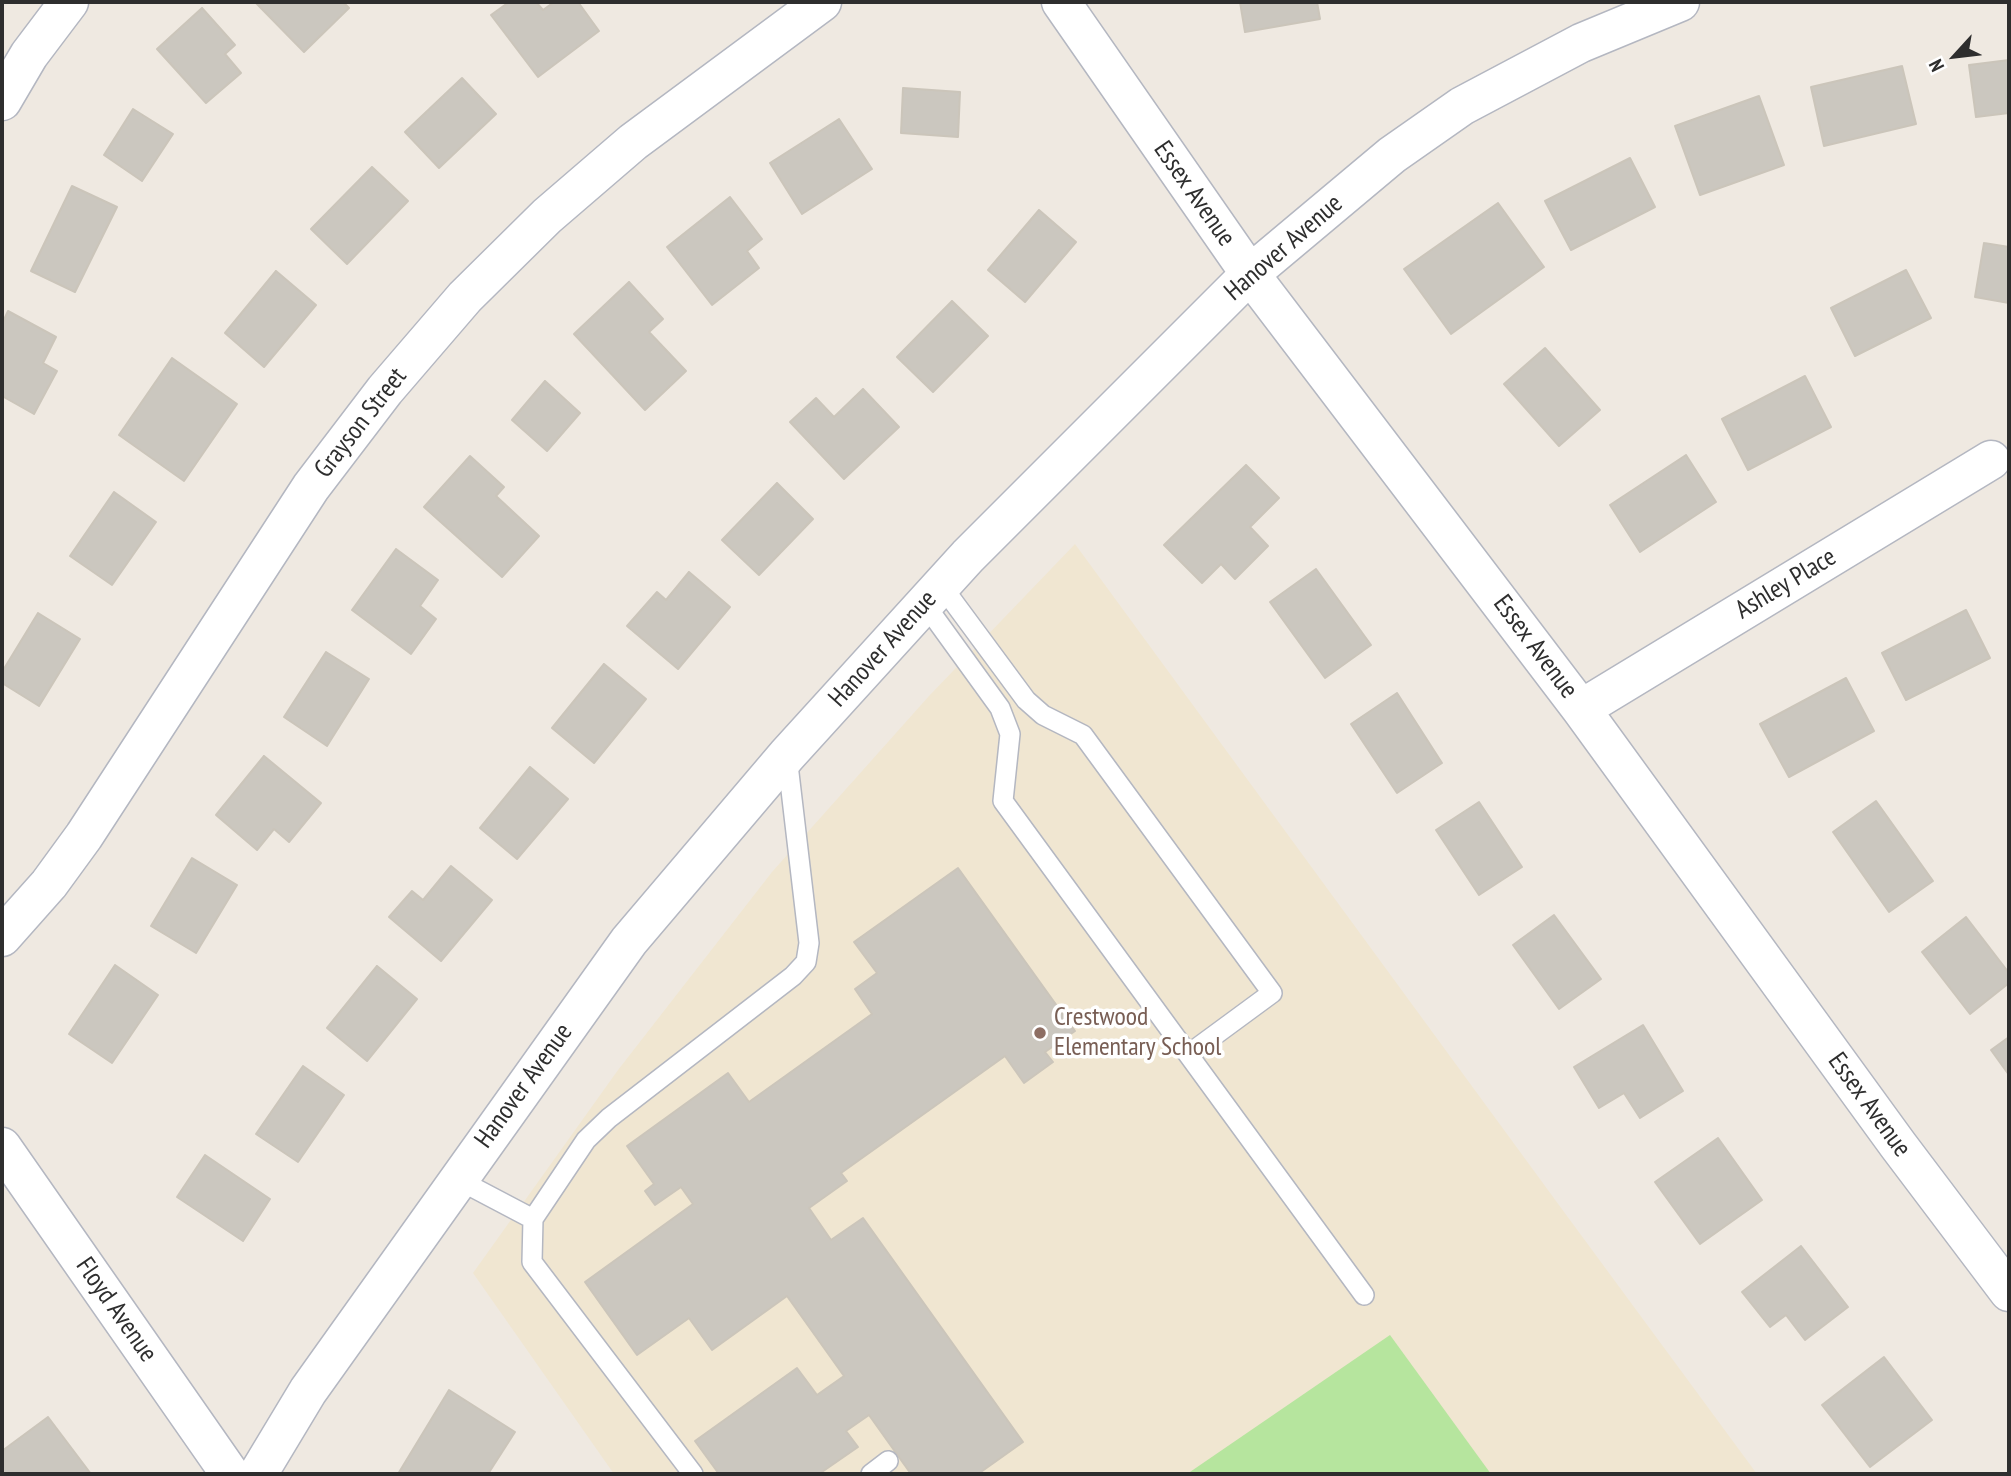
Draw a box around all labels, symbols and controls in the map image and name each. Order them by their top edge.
north arrow [1920,21,1990,91]
text: N [1923,56,1949,76]
street label: Essex Avenue [1147,136,1241,252]
street label: Hanover Avenue [1219,188,1349,308]
street label: Grayson Street [308,362,414,484]
street label: Ashley Place [1730,542,1842,626]
street label: Hanover Avenue [823,584,943,714]
street label: Essex Avenue [1486,589,1584,705]
place label: Crestwood Elementary School [1054,1002,1221,1064]
street label: Hanover Avenue [468,1018,580,1154]
marker: Crestwood Elementary School [1032,1025,1048,1041]
street label: Essex Avenue [1821,1047,1917,1163]
street label: Floyd Avenue [69,1252,163,1368]

